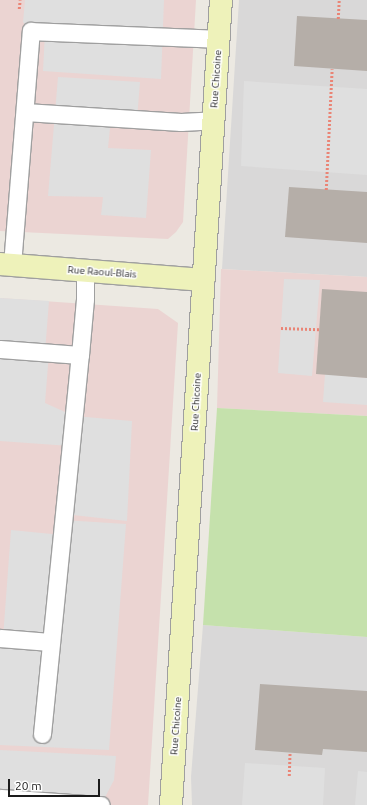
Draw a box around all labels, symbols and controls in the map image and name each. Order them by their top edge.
street label: Rue Chicoine [208,50,224,108]
street label: Rue Raoul-Blais [67,264,137,280]
street label: Rue Chicoine [188,373,204,431]
street label: Rue Chicoine [168,697,184,755]
scale bar [10,771,102,797]
text: 20 m [15,779,42,792]

